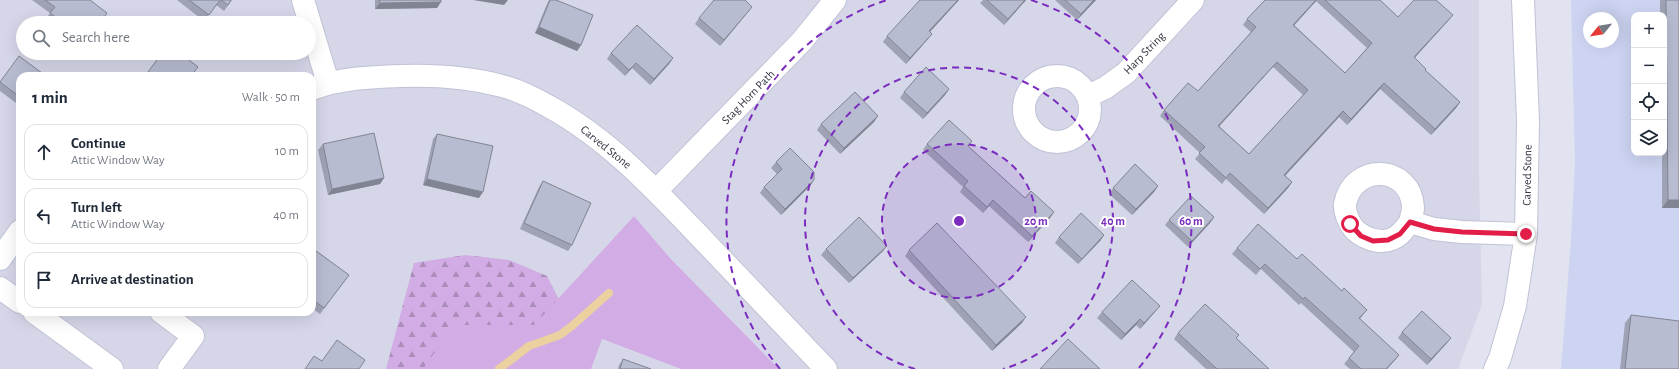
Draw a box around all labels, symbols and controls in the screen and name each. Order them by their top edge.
north arrow [1583,12,1619,48]
map controls [1631,12,1667,156]
button: + [1631,12,1667,48]
search box [16,16,316,60]
icon: search [30,27,52,49]
street label: Harp String [1121,29,1167,76]
text: Search here [62,30,130,45]
button: − [1631,48,1667,84]
street label: Stag Horn Path [719,68,777,126]
button: locate [1631,84,1667,120]
text: 1 min [32,89,68,106]
text: Walk · 50 m [242,91,300,104]
button: layers [1631,120,1667,156]
street label: Carved Stone [578,123,634,171]
text: Continue [71,136,126,151]
icon: ahead [33,141,55,163]
street label: Carved Stone [1520,144,1534,206]
text: 10 m [275,145,299,158]
text: Attic Window Way [71,154,164,167]
text: Turn left [71,200,122,215]
icon: left [33,205,55,227]
text: 40 m [273,209,299,222]
centre of rings [952,214,966,228]
text: 20 m [1024,215,1048,227]
text: 40 m [1101,215,1125,227]
text: 60 m [1179,215,1203,227]
route start [1341,215,1359,233]
text: Attic Window Way [71,218,164,231]
route end [1517,225,1535,243]
icon: arrive [33,269,55,291]
text: Arrive at destination [71,272,194,287]

